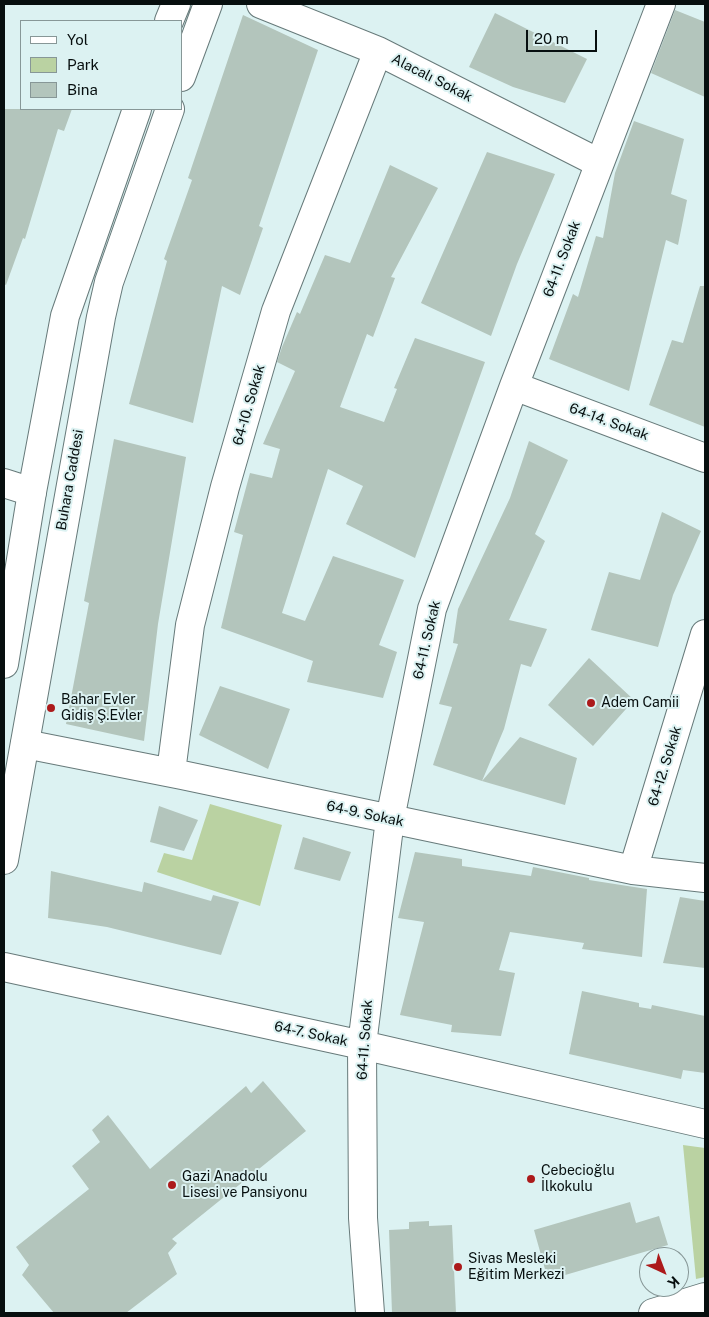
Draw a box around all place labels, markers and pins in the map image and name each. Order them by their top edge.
place label: Bahar Evler Gidiş Ş.Evler [61,692,142,724]
place label: Adem Camii [601,695,679,711]
marker: Adem Camii [585,697,597,709]
marker: Bahar Evler Gidiş Ş.Evler [45,702,57,714]
place label: Cebecioğlu İlkokulu [541,1163,615,1196]
place label: Gazi Anadolu Lisesi ve Pansiyonu [182,1169,307,1202]
marker: Cebecioğlu İlkokulu [525,1173,537,1185]
marker: Gazi Anadolu Lisesi ve Pansiyonu [166,1179,178,1191]
place label: Sivas Mesleki Eğitim Merkezi [468,1251,564,1284]
marker: Sivas Mesleki Eğitim Merkezi [452,1261,464,1273]

